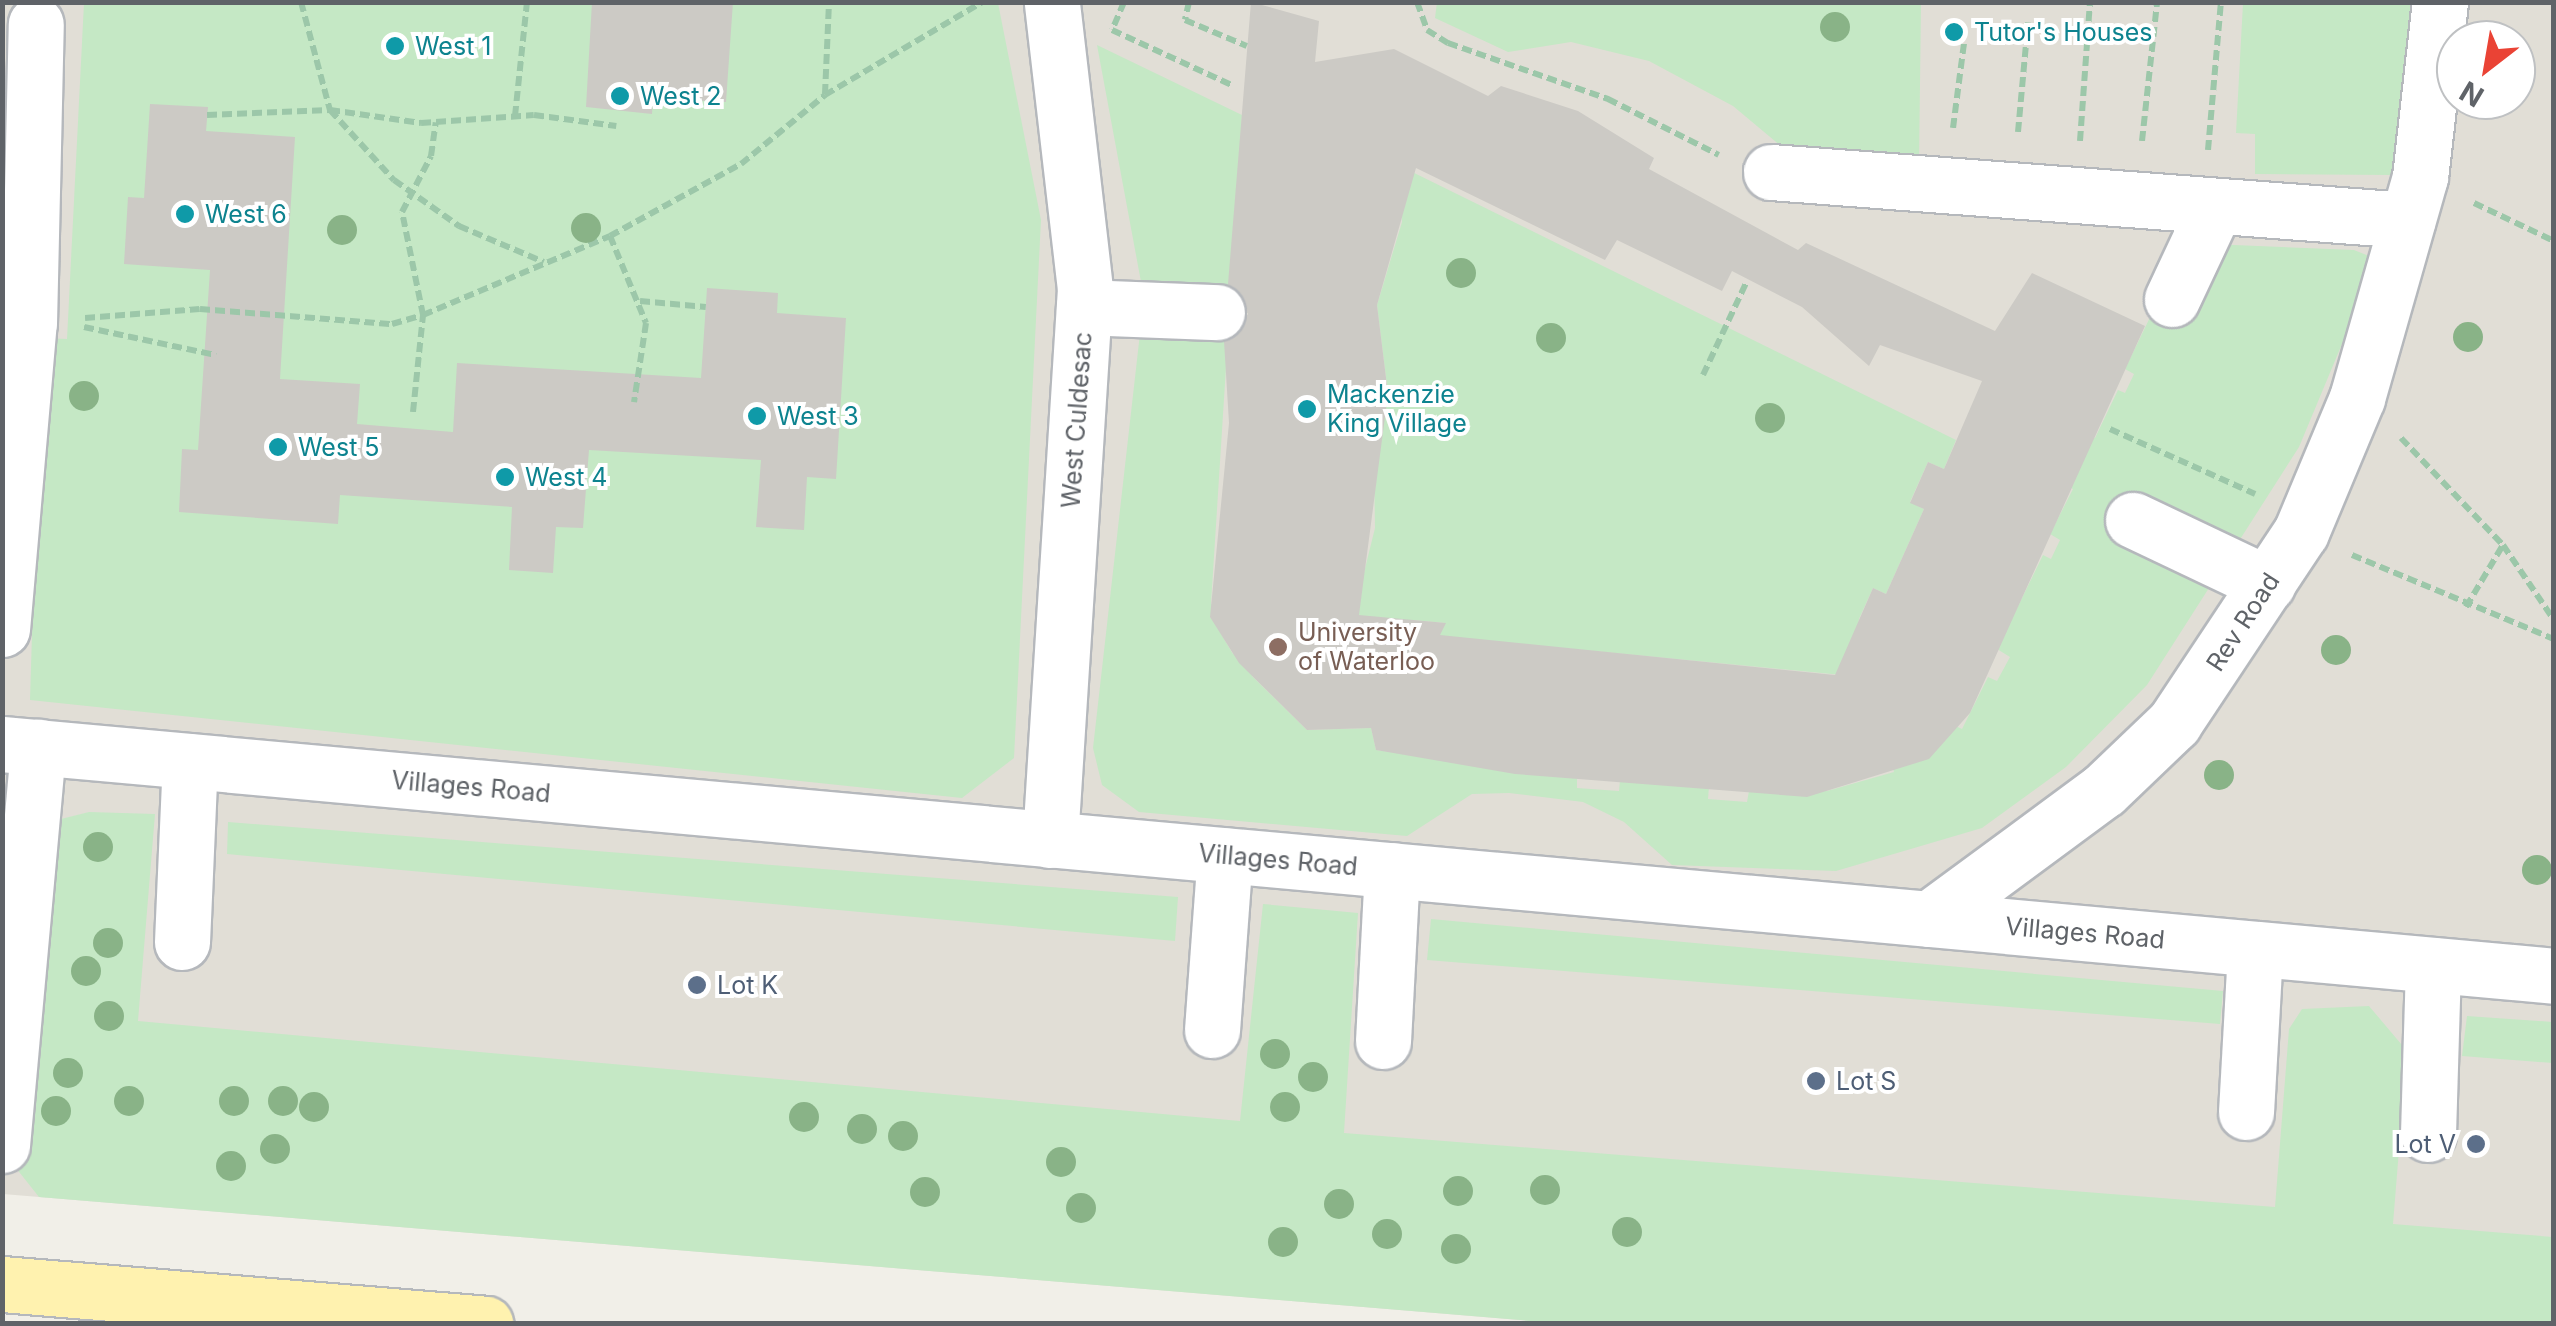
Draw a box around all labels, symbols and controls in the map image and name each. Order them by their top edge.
place label: Tutor's Houses [1974,17,2152,47]
north arrow [2436,20,2536,120]
marker: Tutor's Houses [1943,21,1965,43]
place label: West 1 [415,31,492,61]
marker: West 1 [384,35,406,57]
text: N [2454,74,2489,114]
place label: West 2 [640,81,722,111]
marker: West 2 [609,85,631,107]
place label: West 6 [205,199,287,229]
marker: West 6 [174,203,196,225]
street label: West Culdesac [1056,331,1098,509]
place label: Mackenzie King Village [1327,380,1467,439]
marker: Mackenzie King Village [1296,398,1318,420]
place label: West 3 [777,401,859,431]
marker: West 3 [746,405,768,427]
place label: West 5 [298,432,380,462]
marker: West 5 [267,436,289,458]
place label: West 4 [525,462,607,492]
marker: West 4 [494,466,516,488]
street label: Rev Road [2200,567,2286,677]
place label: University of Waterloo [1298,618,1435,677]
marker: University of Waterloo [1267,636,1289,658]
street label: Villages Road [390,765,552,809]
street label: Villages Road [1197,838,1359,882]
street label: Villages Road [2004,911,2166,955]
place label: Lot K [717,970,778,1000]
marker: Lot K [686,974,708,996]
place label: Lot S [1836,1066,1896,1096]
marker: Lot S [1805,1070,1827,1092]
place label: Lot V [2394,1129,2456,1159]
marker: Lot V [2465,1133,2487,1155]

